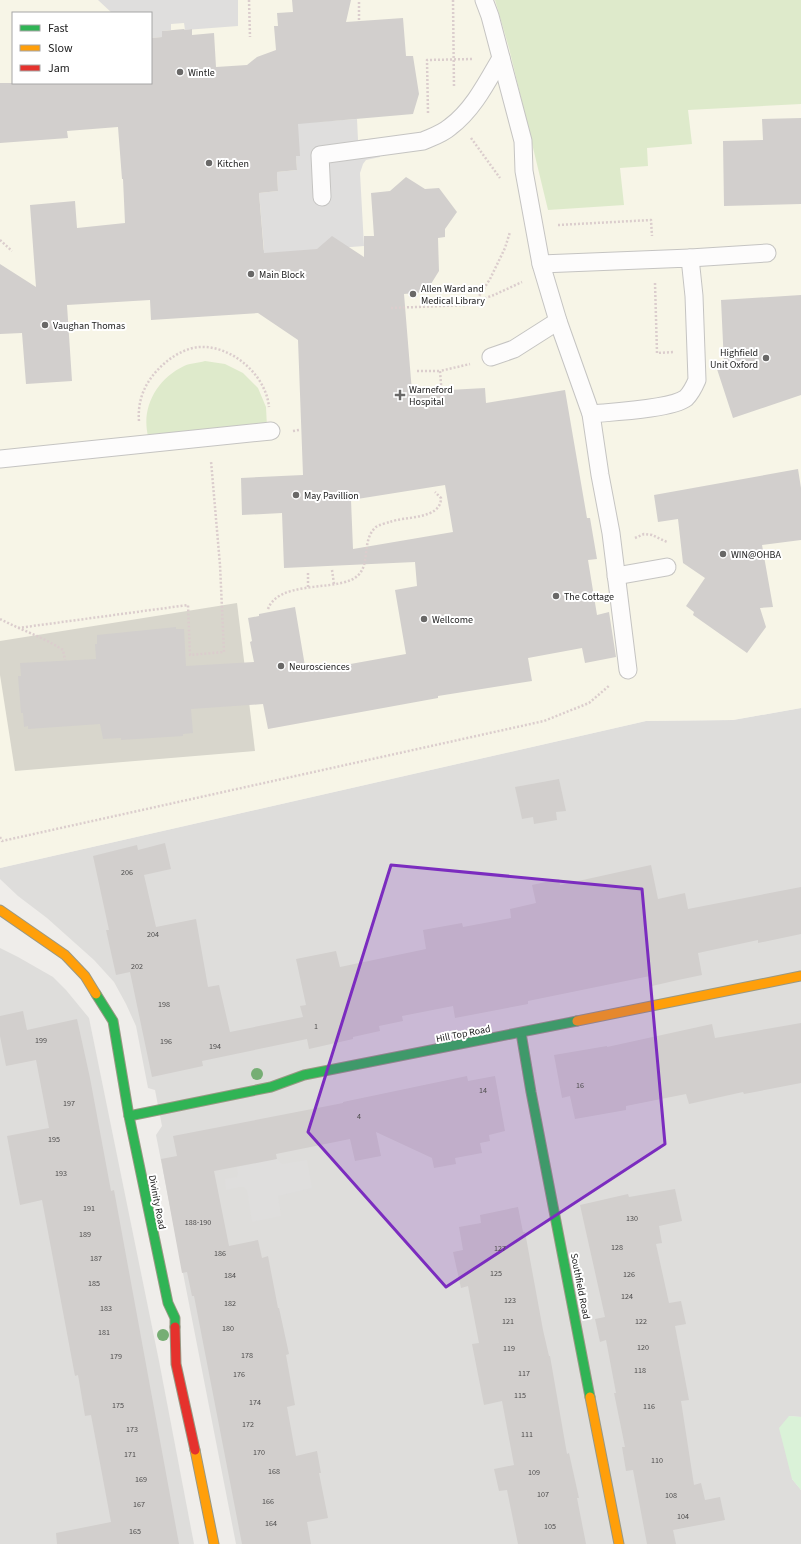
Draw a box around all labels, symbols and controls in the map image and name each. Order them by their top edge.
legend [12,12,152,84]
text: Fast [48,20,68,37]
text: Slow [48,40,73,57]
text: Jam [48,60,70,77]
place label: Wintle [188,66,215,80]
marker: Wintle [175,67,185,77]
place label: Kitchen [217,157,249,171]
marker: Kitchen [204,158,214,168]
place label: Main Block [259,268,305,282]
marker: Main Block [246,269,256,279]
place label: Allen Ward and Medical Library [421,282,485,308]
marker: Allen Ward and Medical Library [408,289,418,299]
place label: Vaughan Thomas [53,319,125,333]
marker: Vaughan Thomas [40,320,50,330]
place label: Highfield Unit Oxford [710,346,758,372]
marker: Highfield Unit Oxford [761,353,771,363]
place label: Warneford Hospital [409,383,453,409]
marker: Warneford Hospital [394,389,406,401]
place label: May Pavillion [304,489,359,503]
marker: May Pavillion [291,490,301,500]
place label: WIN@OHBA [731,548,781,562]
marker: WIN@OHBA [718,549,728,559]
place label: The Cottage [564,590,614,604]
marker: The Cottage [551,591,561,601]
place label: Wellcome [432,613,473,627]
marker: Wellcome [419,614,429,624]
place label: Neurosciences [289,660,350,674]
marker: Neurosciences [276,661,286,671]
house number: 206 [121,867,133,878]
house number: 204 [147,929,159,940]
house number: 202 [131,961,143,972]
house number: 198 [158,999,170,1010]
house number: 1 [314,1021,318,1032]
street label: Hill Top Road [435,1022,492,1046]
house number: 199 [35,1035,47,1046]
house number: 196 [160,1036,172,1047]
house number: 194 [209,1041,221,1052]
house number: 16 [576,1080,584,1091]
house number: 14 [479,1085,487,1096]
house number: 197 [63,1098,75,1109]
house number: 4 [357,1111,361,1122]
house number: 195 [48,1134,60,1145]
house number: 193 [55,1168,67,1179]
street label: Divinity Road [145,1174,169,1231]
house number: 191 [83,1203,95,1214]
house number: 130 [626,1213,638,1224]
house number: 188-190 [185,1217,211,1228]
house number: 189 [79,1229,91,1240]
house number: 128 [611,1242,623,1253]
house number: 127 [494,1243,506,1254]
house number: 186 [214,1248,226,1259]
street label: Southfield Road [567,1252,593,1320]
house number: 187 [90,1253,102,1264]
house number: 125 [490,1268,502,1279]
house number: 126 [623,1269,635,1280]
house number: 184 [224,1270,236,1281]
house number: 185 [88,1278,100,1289]
house number: 124 [621,1291,633,1302]
house number: 123 [504,1295,516,1306]
house number: 182 [224,1298,236,1309]
house number: 183 [100,1303,112,1314]
house number: 121 [502,1316,514,1327]
house number: 122 [635,1316,647,1327]
house number: 180 [222,1323,234,1334]
house number: 181 [98,1327,110,1338]
house number: 120 [637,1342,649,1353]
house number: 119 [503,1343,515,1354]
house number: 178 [241,1350,253,1361]
house number: 179 [110,1351,122,1362]
house number: 118 [634,1365,646,1376]
house number: 117 [518,1368,530,1379]
house number: 176 [233,1369,245,1380]
house number: 115 [514,1390,526,1401]
house number: 174 [249,1397,261,1408]
house number: 175 [112,1400,124,1411]
house number: 116 [643,1401,655,1412]
house number: 172 [242,1419,254,1430]
house number: 173 [126,1424,138,1435]
house number: 111 [521,1429,533,1440]
house number: 170 [253,1447,265,1458]
house number: 171 [124,1449,136,1460]
house number: 110 [651,1455,663,1466]
house number: 168 [268,1466,280,1477]
house number: 109 [528,1467,540,1478]
house number: 169 [135,1474,147,1485]
house number: 107 [537,1489,549,1500]
house number: 108 [665,1490,677,1501]
house number: 166 [262,1496,274,1507]
house number: 167 [133,1499,145,1510]
house number: 104 [677,1511,689,1522]
house number: 164 [265,1518,277,1529]
house number: 105 [544,1521,556,1532]
house number: 165 [129,1526,141,1537]

